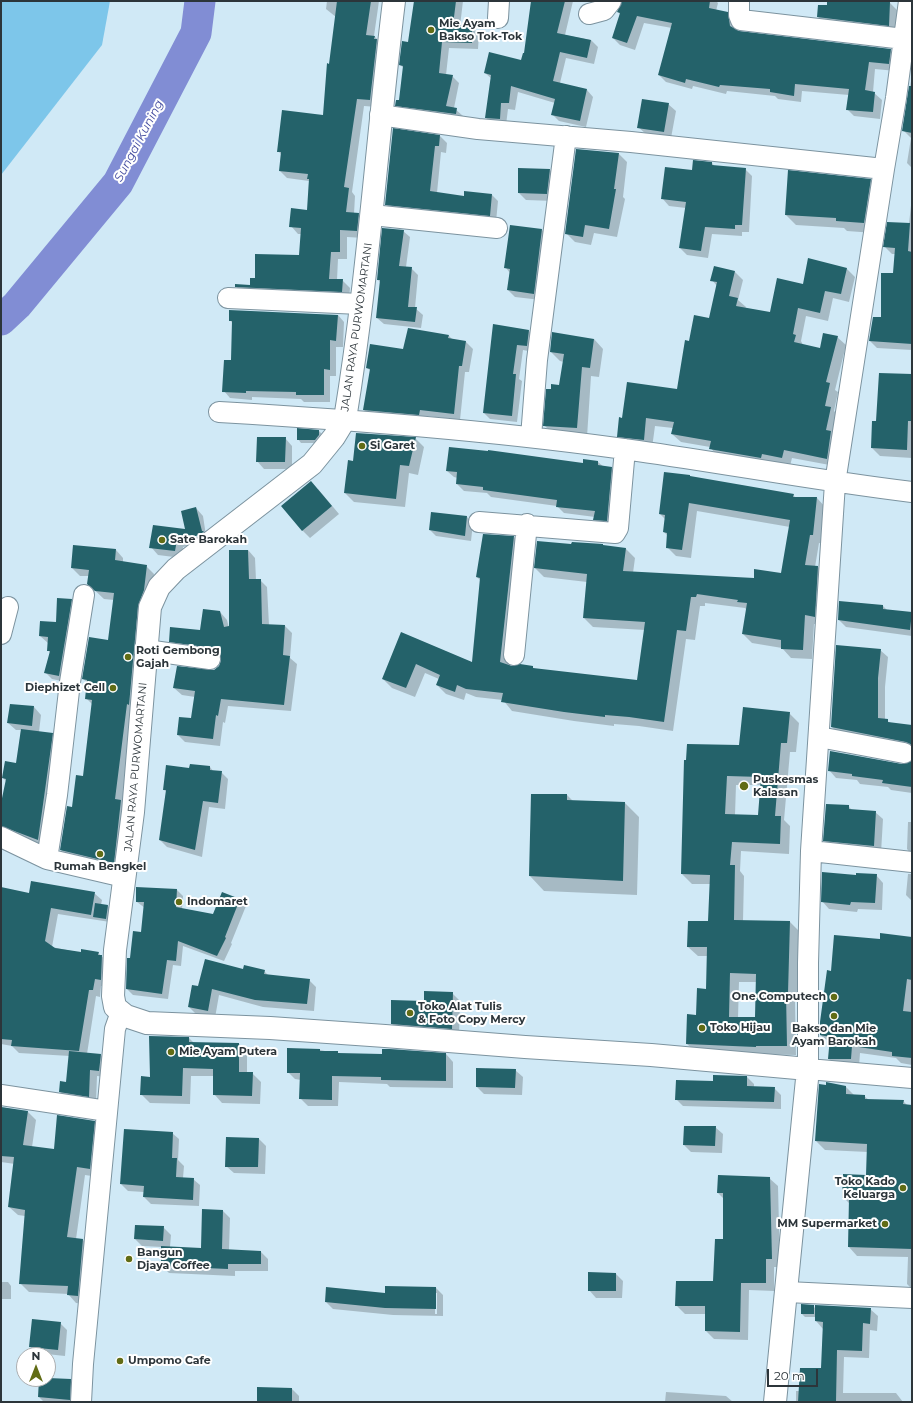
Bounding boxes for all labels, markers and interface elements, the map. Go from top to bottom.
place label: Mie Ayam Bakso Tok-Tok [439,17,522,43]
marker: Mie Ayam Bakso Tok-Tok [426,25,436,35]
water label: Sungai Kuning [111,98,167,184]
street label: JALAN RAYA PURWOMARTANI [339,242,375,412]
place label: Si Garet [370,439,415,453]
marker: Si Garet [357,441,367,451]
place label: Sate Barokah [170,533,247,547]
marker: Sate Barokah [157,535,167,545]
place label: Roti Gembong Gajah [136,644,220,670]
marker: Roti Gembong Gajah [123,652,133,662]
place label: Diephizet Cell [25,681,105,695]
street label: JALAN RAYA PURWOMARTANI [122,682,150,852]
marker: Diephizet Cell [108,683,118,693]
place label: Puskesmas Kalasan [753,773,818,799]
marker: Puskesmas Kalasan [738,780,750,792]
marker: Rumah Bengkel [95,849,105,859]
place label: Rumah Bengkel [54,860,146,874]
place label: Indomaret [187,895,248,909]
marker: Indomaret [174,897,184,907]
place label: One Computech [732,990,826,1004]
marker: One Computech [829,992,839,1002]
place label: Toko Alat Tulis & Foto Copy Mercy [418,1000,525,1026]
marker: Toko Alat Tulis & Foto Copy Mercy [405,1008,415,1018]
marker: Bakso dan Mie Ayam Barokah [829,1011,839,1021]
place label: Toko Hijau [710,1021,771,1035]
place label: Bakso dan Mie Ayam Barokah [792,1022,876,1048]
marker: Toko Hijau [697,1023,707,1033]
place label: Mie Ayam Putera [179,1045,277,1059]
marker: Mie Ayam Putera [166,1047,176,1057]
place label: Toko Kado Keluarga [835,1175,895,1201]
marker: Toko Kado Keluarga [898,1183,908,1193]
place label: MM Supermarket [777,1217,877,1231]
marker: MM Supermarket [880,1219,890,1229]
place label: Bangun Djaya Coffee [137,1246,210,1272]
marker: Bangun Djaya Coffee [124,1254,134,1264]
north arrow [16,1347,56,1387]
text: N [32,1349,40,1363]
place label: Umpomo Cafe [128,1354,211,1368]
marker: Umpomo Cafe [115,1356,125,1366]
scale bar [769,1361,820,1387]
text: 20 m [774,1368,805,1383]

